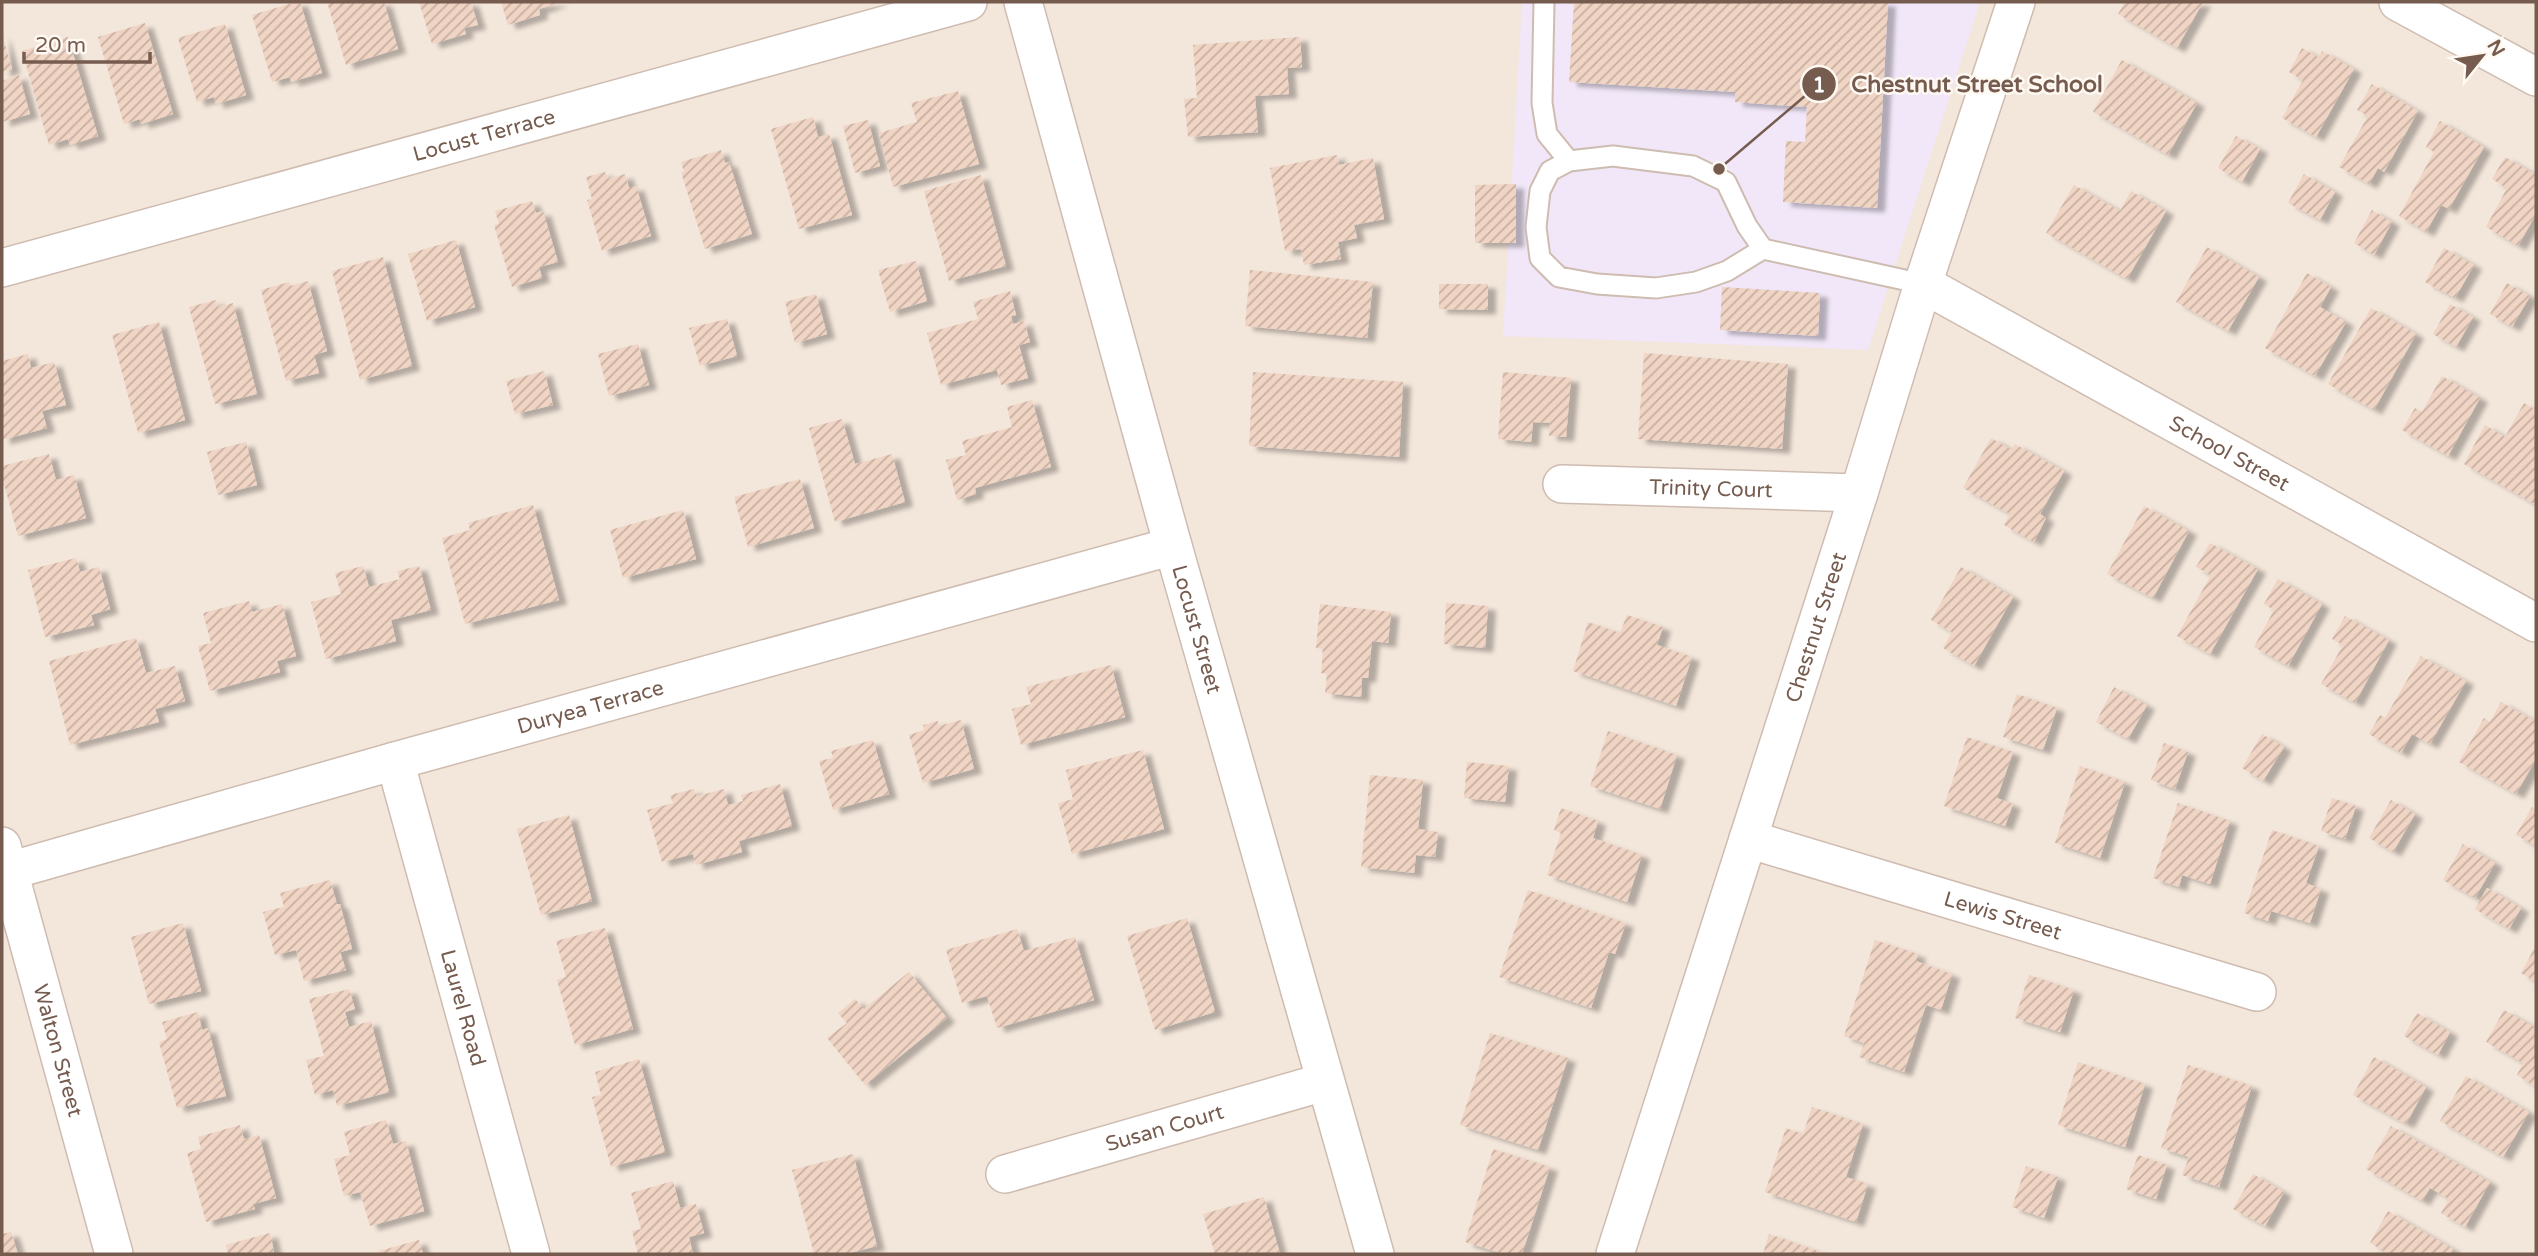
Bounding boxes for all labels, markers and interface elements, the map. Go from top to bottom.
scale bar [24,21,150,65]
north arrow [2447,21,2517,91]
text: 20 m [35,33,86,58]
text: N [2483,36,2509,60]
callout: Chestnut Street School [1802,62,2116,106]
text: Chestnut Street School [1851,71,2103,99]
text: 1 [1812,73,1826,98]
street label: Locust Terrace [410,104,558,167]
street label: School Street [2165,411,2293,497]
street label: Trinity Court [1649,475,1773,503]
street label: Chestnut Street [1781,549,1852,706]
street label: Locust Street [1166,562,1226,697]
street label: Duryea Terrace [514,675,667,740]
street label: Lewis Street [1941,887,2064,945]
street label: Laurel Road [435,947,491,1069]
street label: Walton Street [28,981,88,1120]
street label: Susan Court [1103,1100,1227,1157]

